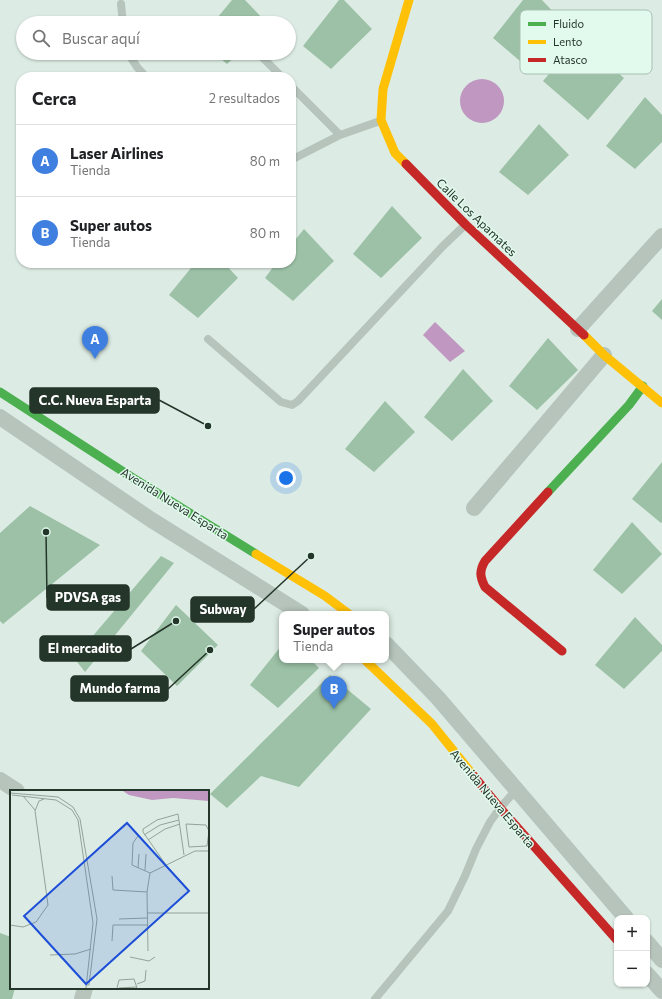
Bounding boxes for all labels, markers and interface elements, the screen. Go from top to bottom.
legend [520,10,652,74]
search box [16,16,296,60]
text: Fluido [553,17,584,30]
icon: search [30,27,52,49]
text: Buscar aquí [62,29,140,47]
text: Lento [553,35,583,48]
text: Atasco [553,53,588,66]
text: Cerca [32,88,77,109]
text: 2 resultados [209,90,280,106]
text: Laser Airlines [70,144,164,162]
text: A [40,153,50,169]
text: 80 m [250,153,280,169]
text: Tienda [70,162,110,178]
street label: Calle Los Apamates [434,175,520,259]
text: Super autos [70,216,152,234]
text: B [41,225,49,241]
text: 80 m [250,225,280,241]
text: Tienda [70,234,110,250]
pin: A [82,326,108,359]
callout: C.C. Nueva Esparta [30,388,159,413]
text: C.C. Nueva Esparta [39,392,152,408]
street label: Avenida Nueva Esparta [119,464,231,542]
your location [276,468,296,488]
callout: PDVSA gas [47,585,129,610]
text: PDVSA gas [55,589,121,605]
callout: Subway [191,597,254,622]
text: Subway [199,601,247,617]
popup [279,611,389,663]
text: Super autos [293,620,375,638]
callout: El mercadito [40,636,131,661]
text: Tienda [293,638,333,654]
text: El mercadito [48,640,123,656]
callout: Mundo farma [71,676,168,701]
pin: B [321,676,347,709]
text: Mundo farma [80,680,161,696]
street label: Avenida Nueva Esparta [448,746,538,850]
inset map [10,790,209,989]
map controls [614,915,650,987]
button: + [614,915,650,951]
button: − [614,951,650,987]

